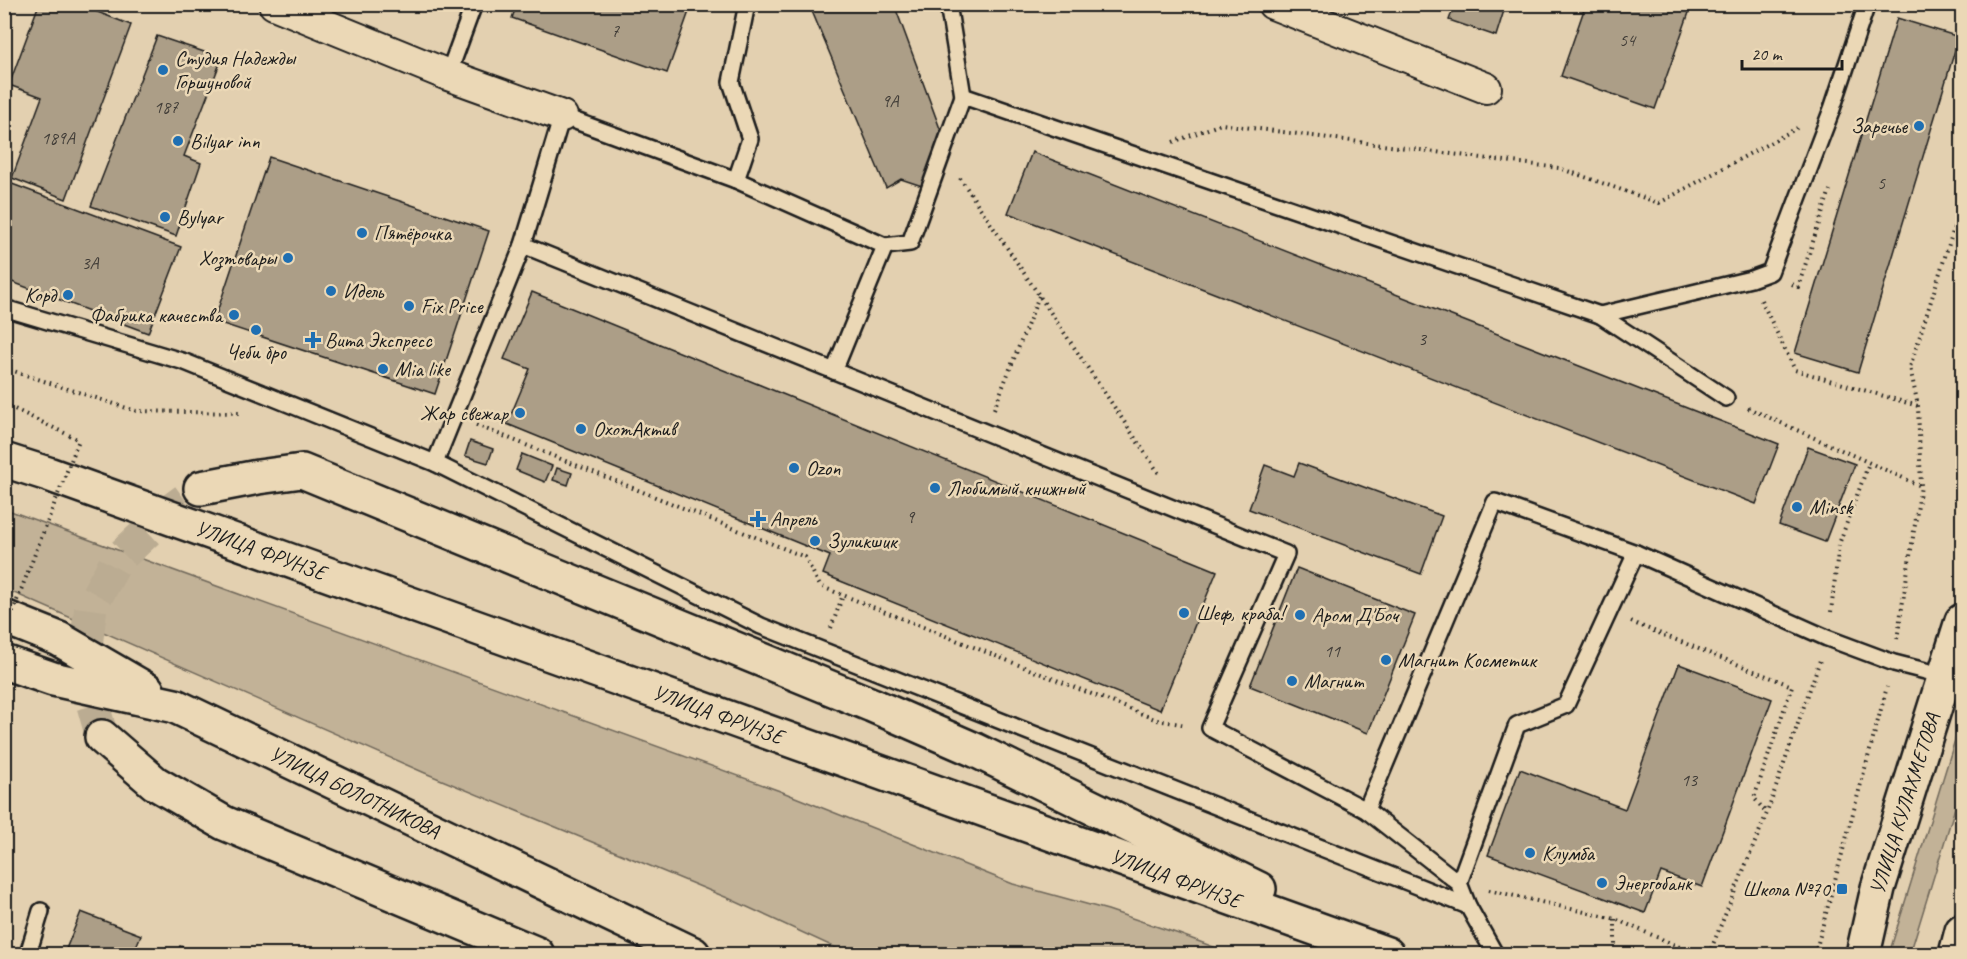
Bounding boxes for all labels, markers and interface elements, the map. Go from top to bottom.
house number: 7 [611,20,620,42]
house number: 54 [1619,29,1637,51]
scale bar [1742,33,1842,71]
text: 20 m [1751,43,1784,65]
place label: Студия Надежды Горшуновой [175,45,297,95]
marker: Студия Надежды Горшуновой [156,63,170,77]
house number: 9А [881,90,900,112]
house number: 187 [154,96,179,118]
place label: Заречье [1851,113,1908,139]
marker: Заречье [1912,119,1926,133]
house number: 189А [41,127,76,149]
place label: Bilyar inn [190,128,260,154]
marker: Bilyar inn [171,134,185,148]
house number: 5 [1877,172,1886,194]
place label: Bylyar [177,204,225,230]
marker: Bylyar [158,210,172,224]
place label: Пятёрочка [374,220,453,246]
marker: Пятёрочка [355,226,369,240]
place label: Хозтовары [199,245,278,272]
marker: Хозтовары [281,251,295,265]
house number: 3А [81,252,100,274]
place label: Идель [343,278,385,304]
place label: Корд [25,282,58,308]
marker: Идель [324,284,338,298]
marker: Корд [61,288,75,302]
place label: Fix Price [421,293,484,319]
marker: Fix Price [402,299,416,313]
place label: Фабрика качества [90,302,224,328]
marker: Фабрика качества [227,308,241,322]
marker: Чеби бро [249,323,263,337]
place label: Вита Экспресс [325,327,433,353]
house number: 3 [1418,328,1428,350]
marker: Вита Экспресс [306,333,320,347]
place label: Чеби бро [226,339,287,365]
place label: Mia like [395,356,452,382]
marker: Mia like [376,362,390,376]
place label: Жар свежар [420,400,509,426]
marker: Жар свежар [513,406,527,420]
place label: ОхотАктив [593,416,680,442]
marker: ОхотАктив [574,422,588,436]
place label: Ozon [806,455,841,481]
marker: Ozon [787,461,801,475]
place label: Любимый книжный [947,475,1087,501]
marker: Любимый книжный [928,481,942,495]
place label: Minsk [1809,494,1854,520]
marker: Minsk [1790,500,1804,514]
place label: Апрель [770,506,818,532]
house number: 9 [906,506,916,528]
marker: Апрель [751,512,765,526]
street label: УЛИЦА ФРУНЗЕ [192,515,332,586]
place label: Зуликшик [827,528,899,554]
marker: Зуликшик [808,534,822,548]
place label: Шеф, краба! [1196,600,1288,626]
place label: Аром Д'Боч [1312,602,1400,628]
marker: Шеф, краба! [1177,606,1191,620]
marker: Аром Д'Боч [1293,608,1307,622]
house number: 11 [1324,640,1341,662]
place label: Магнит Косметик [1398,647,1538,673]
marker: Магнит Косметик [1379,653,1393,667]
place label: Магнит [1304,668,1365,694]
marker: Магнит [1285,674,1299,688]
street label: УЛИЦА ФРУНЗЕ [649,679,789,750]
street label: УЛИЦА КУЛАХМЕТОВА [1864,710,1945,897]
street label: УЛИЦА БОЛОТНИКОВА [265,740,444,844]
house number: 13 [1681,769,1699,791]
place label: Клумба [1542,840,1595,866]
street label: УЛИЦА ФРУНЗЕ [1107,843,1247,914]
marker: Клумба [1523,846,1537,860]
place label: Энергобанк [1614,870,1693,896]
marker: Энергобанк [1595,876,1609,890]
place label: Школа №70 [1742,876,1832,902]
marker: Школа №70 [1835,882,1849,896]

